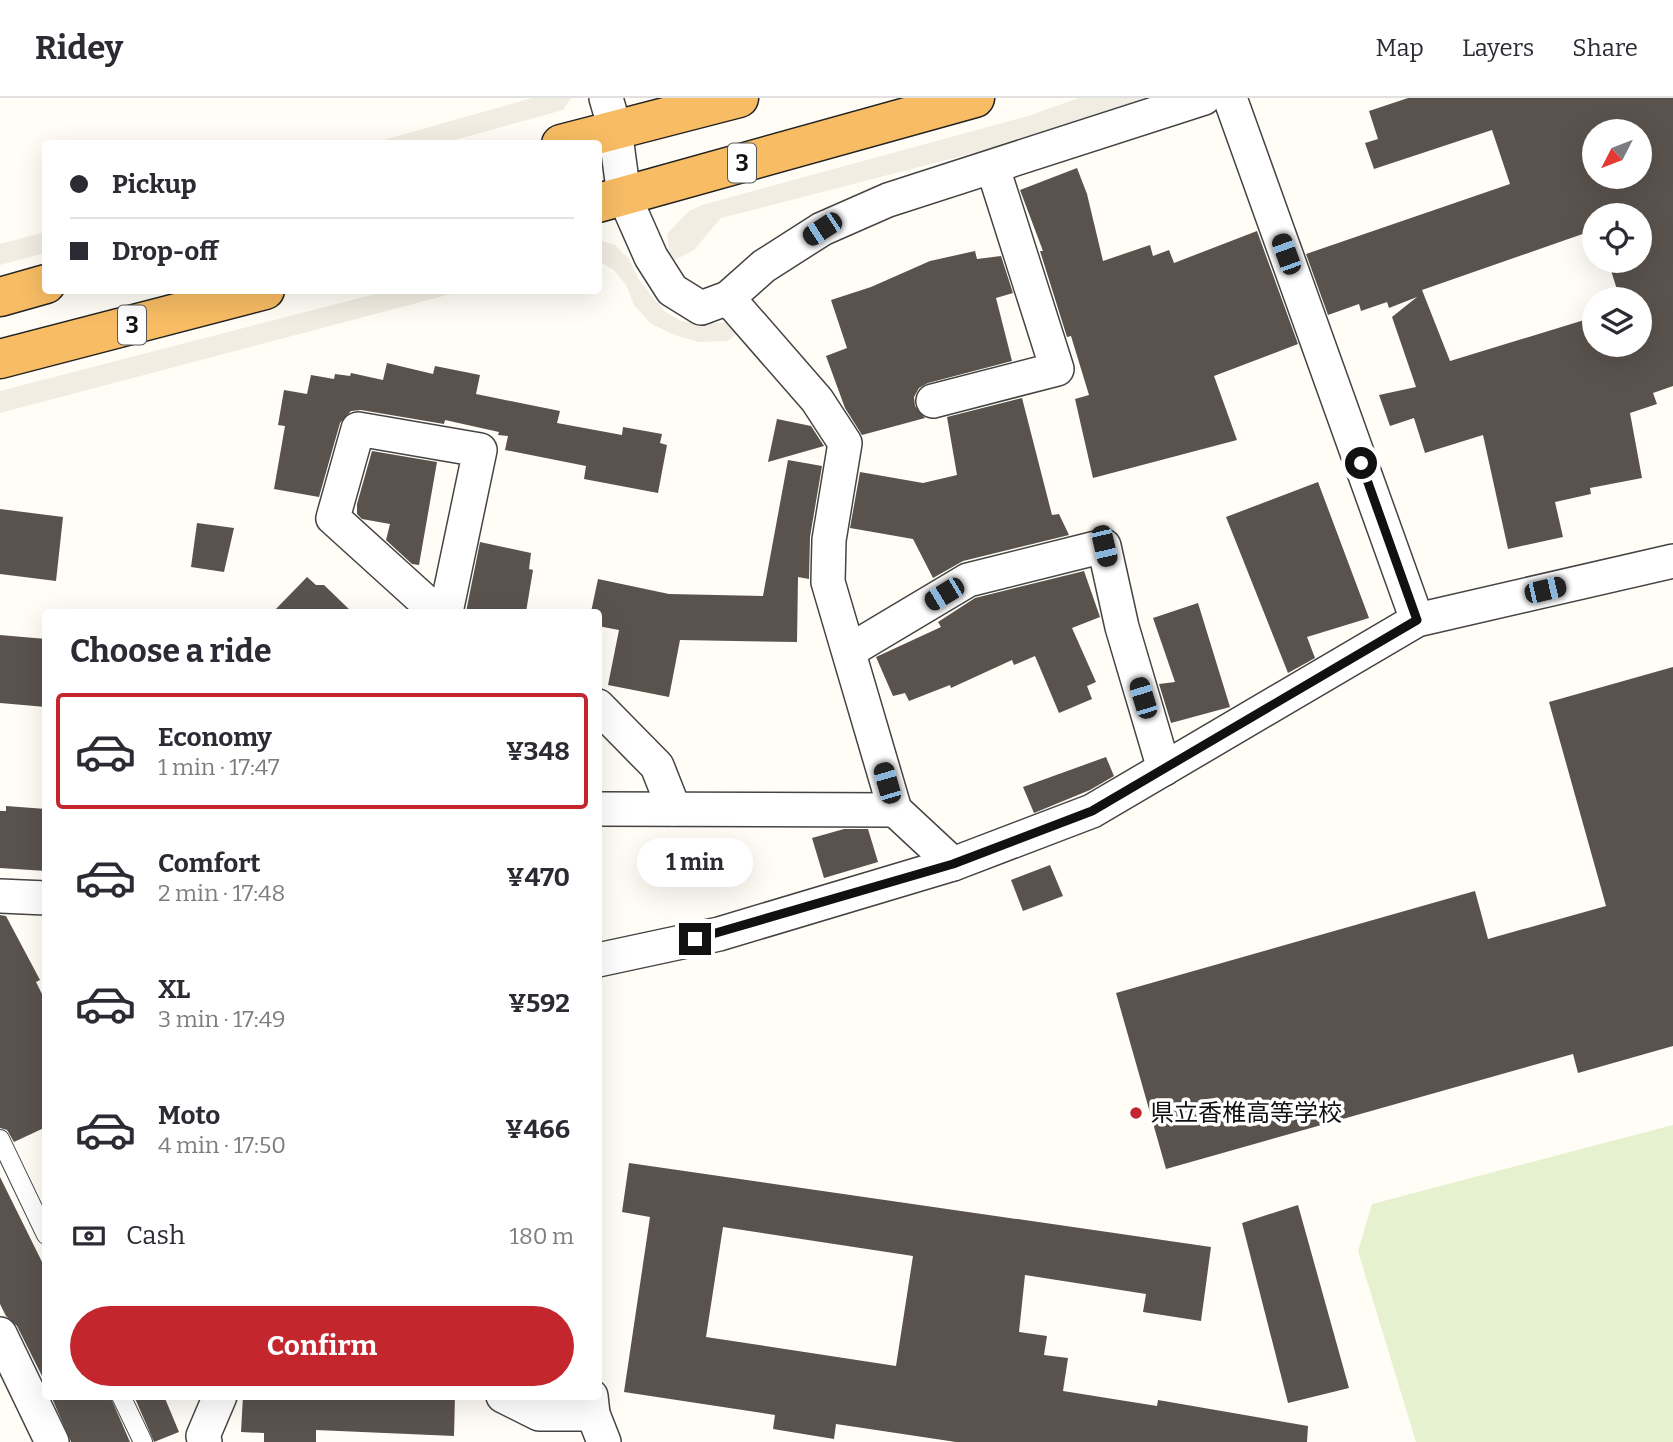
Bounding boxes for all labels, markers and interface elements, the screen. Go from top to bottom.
text: Ridey [35,28,123,68]
text: Map [1376,34,1424,62]
text: Layers [1462,34,1534,62]
text: Share [1572,34,1638,62]
north arrow [1582,119,1652,189]
map controls [1582,119,1652,357]
road number: 3 [728,144,756,183]
text: Pickup [112,169,197,200]
button: locate [1582,203,1652,273]
car [799,209,846,249]
car [1269,231,1304,277]
text: Drop-off [112,236,218,267]
button: layers [1582,287,1652,357]
road number: 3 [118,306,146,344]
route start [1345,447,1377,479]
car [1090,523,1119,569]
car [921,574,968,614]
car [1523,575,1568,605]
text: Choose a ride [70,632,271,670]
car [1127,675,1160,721]
icon: car [74,720,137,783]
text: Economy [158,722,272,753]
text: ¥348 [506,736,570,767]
text: 1 min · 17:47 [158,753,280,781]
car [872,760,903,806]
callout: 1 min [637,838,753,886]
icon: car [74,846,137,909]
text: Comfort [158,848,261,879]
text: 1 min [666,848,724,876]
text: ¥470 [506,862,570,893]
text: 2 min · 17:48 [158,879,285,907]
route end [679,923,711,955]
icon: car [74,972,137,1035]
text: XL [158,974,190,1005]
text: ¥592 [508,988,570,1019]
text: 3 min · 17:49 [158,1005,286,1033]
icon: car [74,1098,137,1161]
place label: 県立香椎高等学校 [1150,1099,1342,1127]
text: Moto [158,1100,220,1131]
marker: 県立香椎高等学校 [1128,1105,1144,1121]
text: ¥466 [505,1114,570,1145]
text: 4 min · 17:50 [158,1131,286,1159]
icon: cash [70,1217,108,1255]
text: Cash [126,1220,185,1251]
text: 180 m [510,1222,574,1250]
button: Confirm [70,1306,574,1386]

